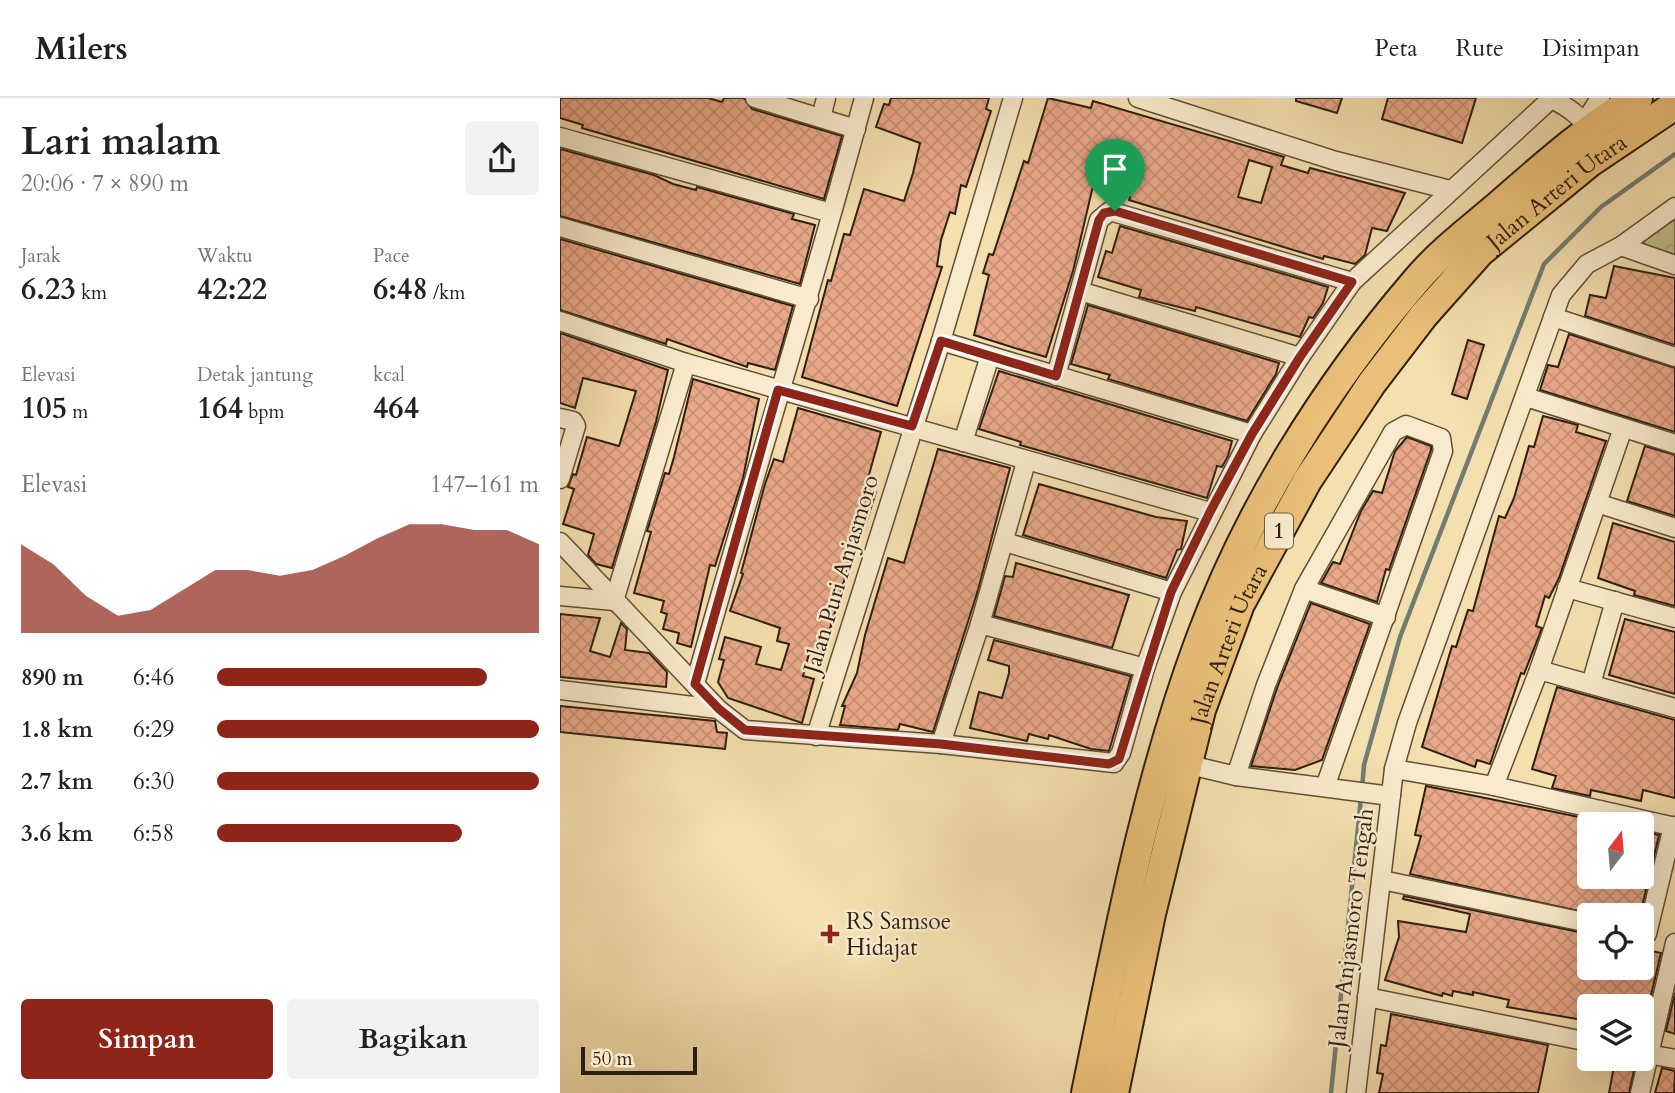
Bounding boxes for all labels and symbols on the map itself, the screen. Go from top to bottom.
street label: Jalan Arteri Utara [1477,126,1633,258]
pin [1085,139,1145,211]
street label: Jalan Puri Anjasmoro [795,471,886,680]
road number: 1 [1265,514,1293,548]
street label: Jalan Arteri Utara [1182,558,1274,730]
street label: Jalan Anjasmoro Tengah [1321,806,1381,1052]
north arrow [1577,812,1654,889]
place label: RS Samsoe Hidajat [846,906,951,963]
marker: RS Samsoe Hidajat [820,924,840,944]
scale bar [581,1044,696,1076]

